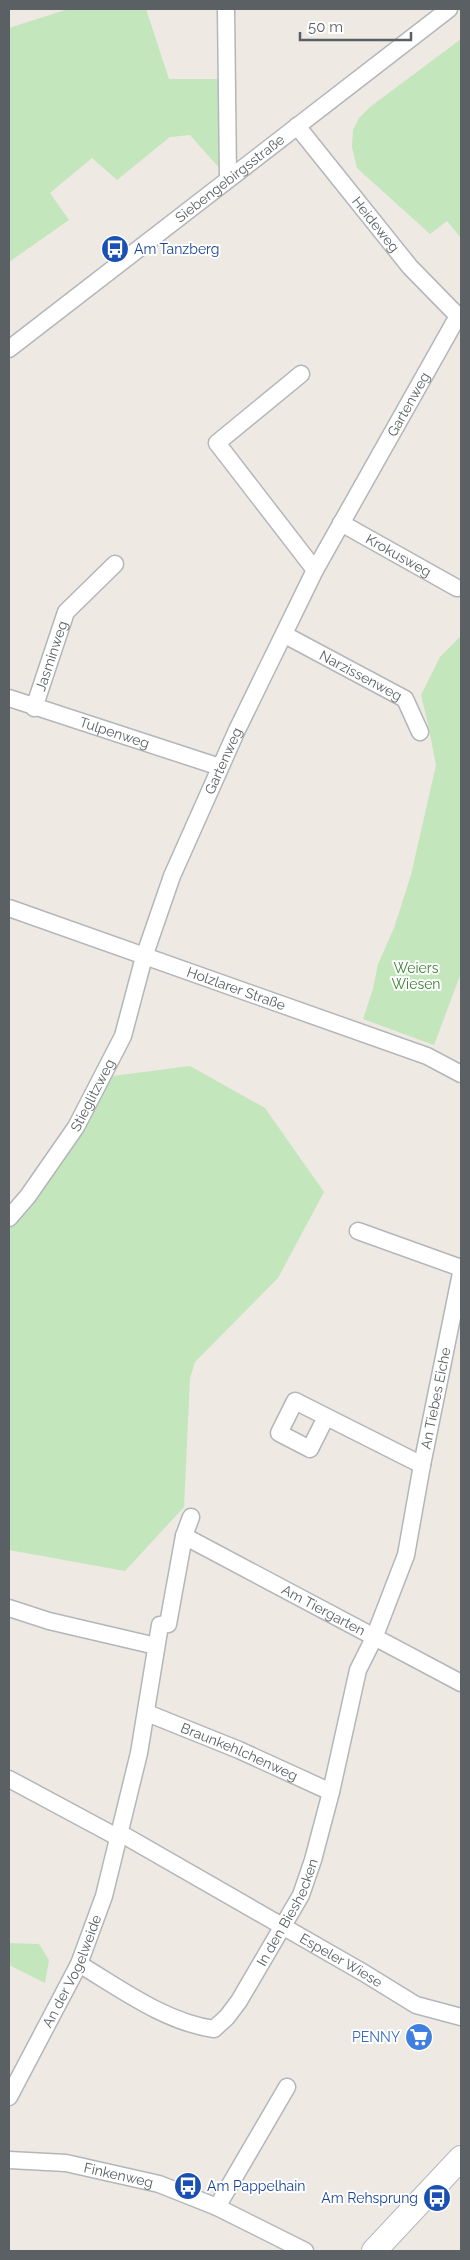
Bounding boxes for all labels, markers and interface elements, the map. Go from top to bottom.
scale bar [300,10,411,42]
text: 50 m [308,18,343,36]
street label: Siebengebirgsstraße [172,131,287,226]
street label: Heideweg [349,193,403,255]
bus stop icon: Am Tanzberg [100,234,130,264]
place label: Am Tanzberg [134,241,219,257]
street label: Gartenweg [384,369,433,439]
street label: Krokusweg [363,531,434,580]
street label: Jasminweg [32,619,71,693]
street label: Narzissenweg [317,647,405,704]
street label: Tulpenweg [78,714,151,751]
street label: Gartenweg [201,725,245,797]
park label: Weiers Wiesen [391,960,441,992]
street label: Holzlarer Straße [185,964,288,1013]
street label: Stieglitzweg [67,1056,118,1134]
street label: An Tiebes Eiche [417,1346,454,1451]
street label: Am Tiergarten [279,1581,368,1639]
street label: Braunkehlchenweg [178,1719,300,1784]
street label: In den Bieshecken [253,1856,321,1969]
street label: An der Vogelweide [39,1912,104,2030]
street label: Espeler Wiese [297,1930,385,1990]
supermarket icon: PENNY [404,2022,434,2052]
place label: PENNY [352,2029,400,2045]
street label: Finkenweg [82,2159,155,2190]
bus stop icon: Am Pappelhain [173,2171,203,2201]
place label: Am Pappelhain [207,2178,305,2194]
bus stop icon: Am Rehsprung [422,2183,452,2213]
place label: Am Rehsprung [321,2190,418,2206]

